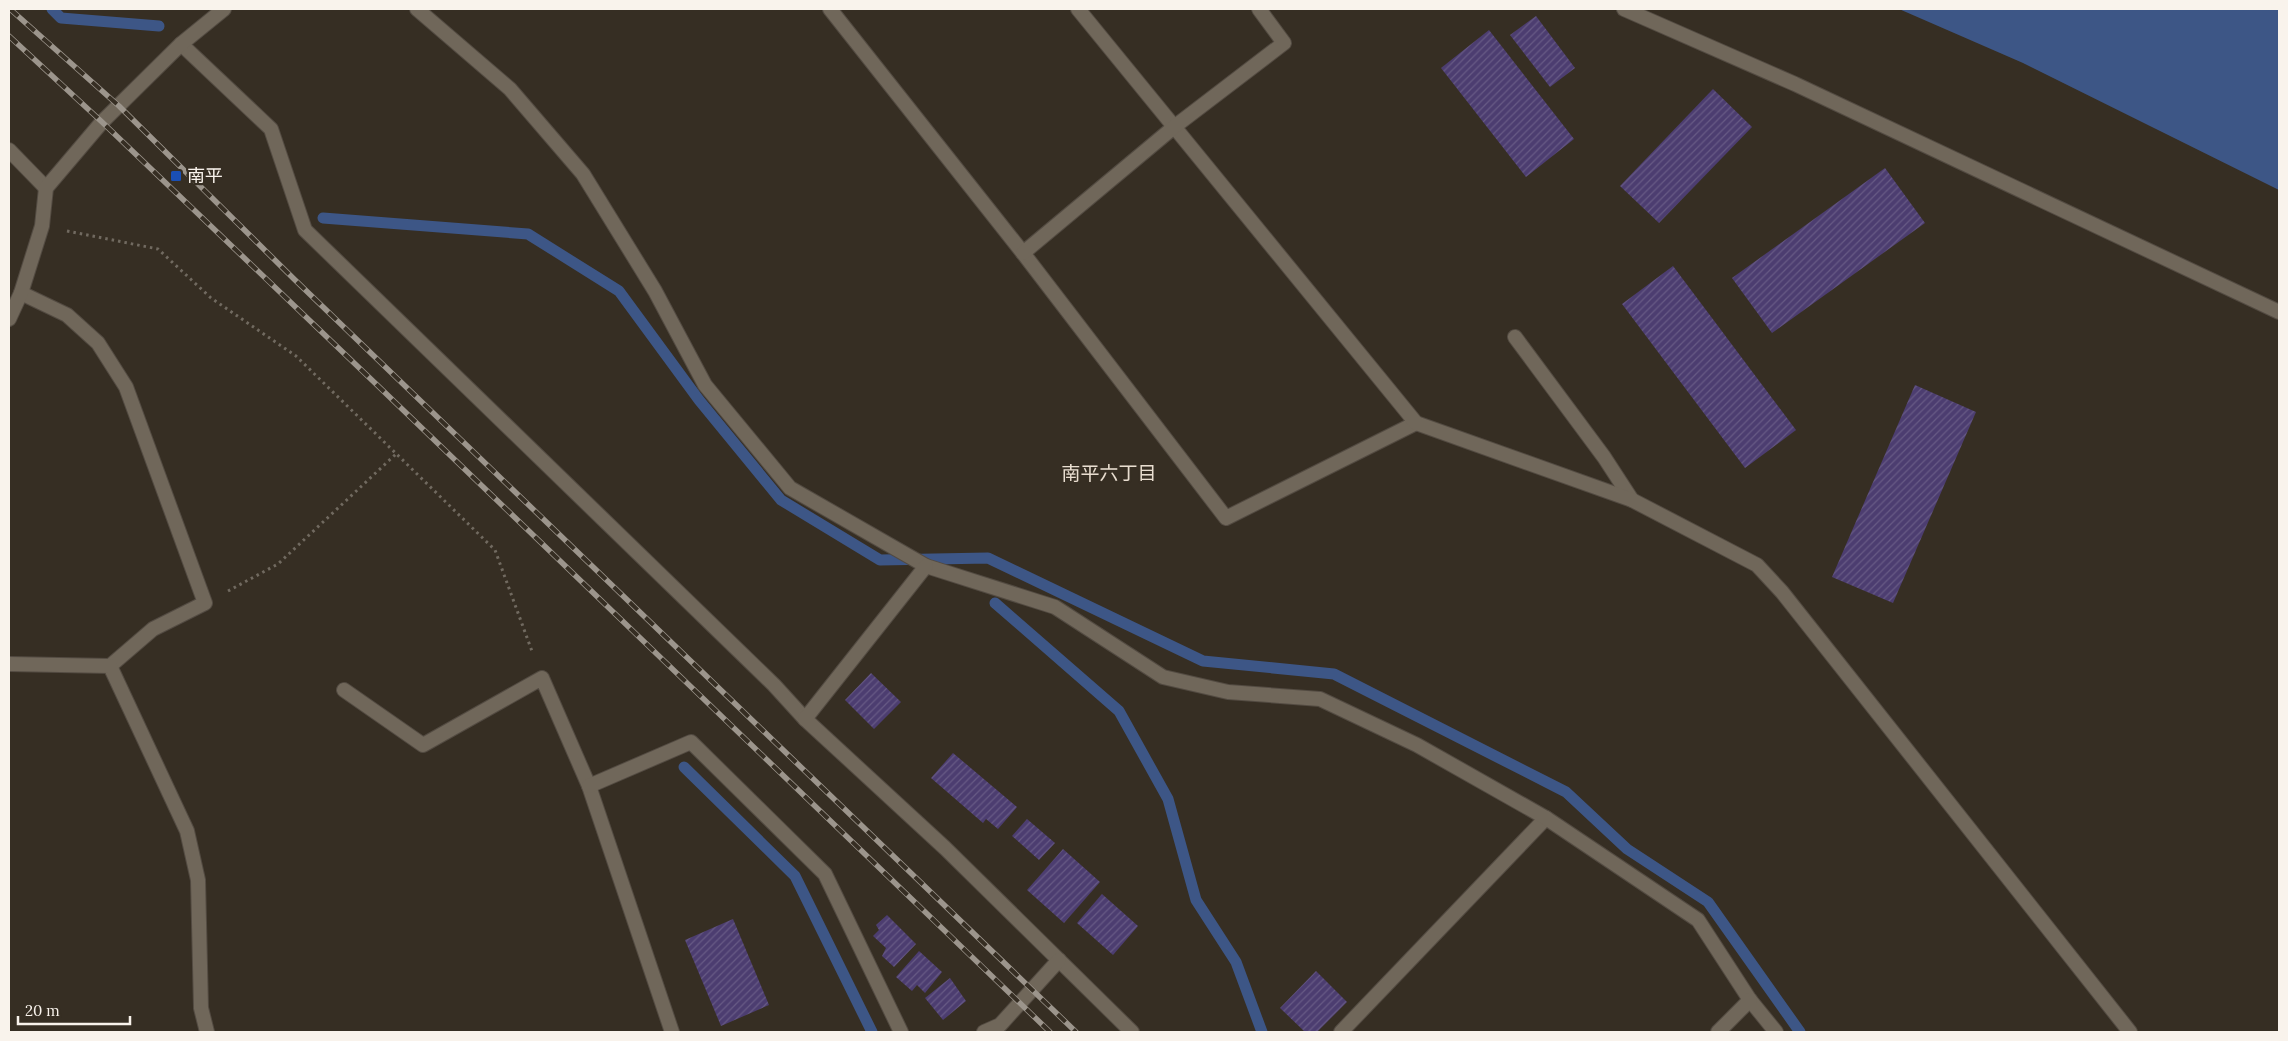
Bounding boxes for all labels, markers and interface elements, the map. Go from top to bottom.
place label: 南平 [187,164,223,187]
marker: 南平 [169,169,183,183]
district label: 南平六丁目 [1061,461,1157,485]
scale bar [18,994,130,1026]
text: 20 m [25,1001,60,1020]

